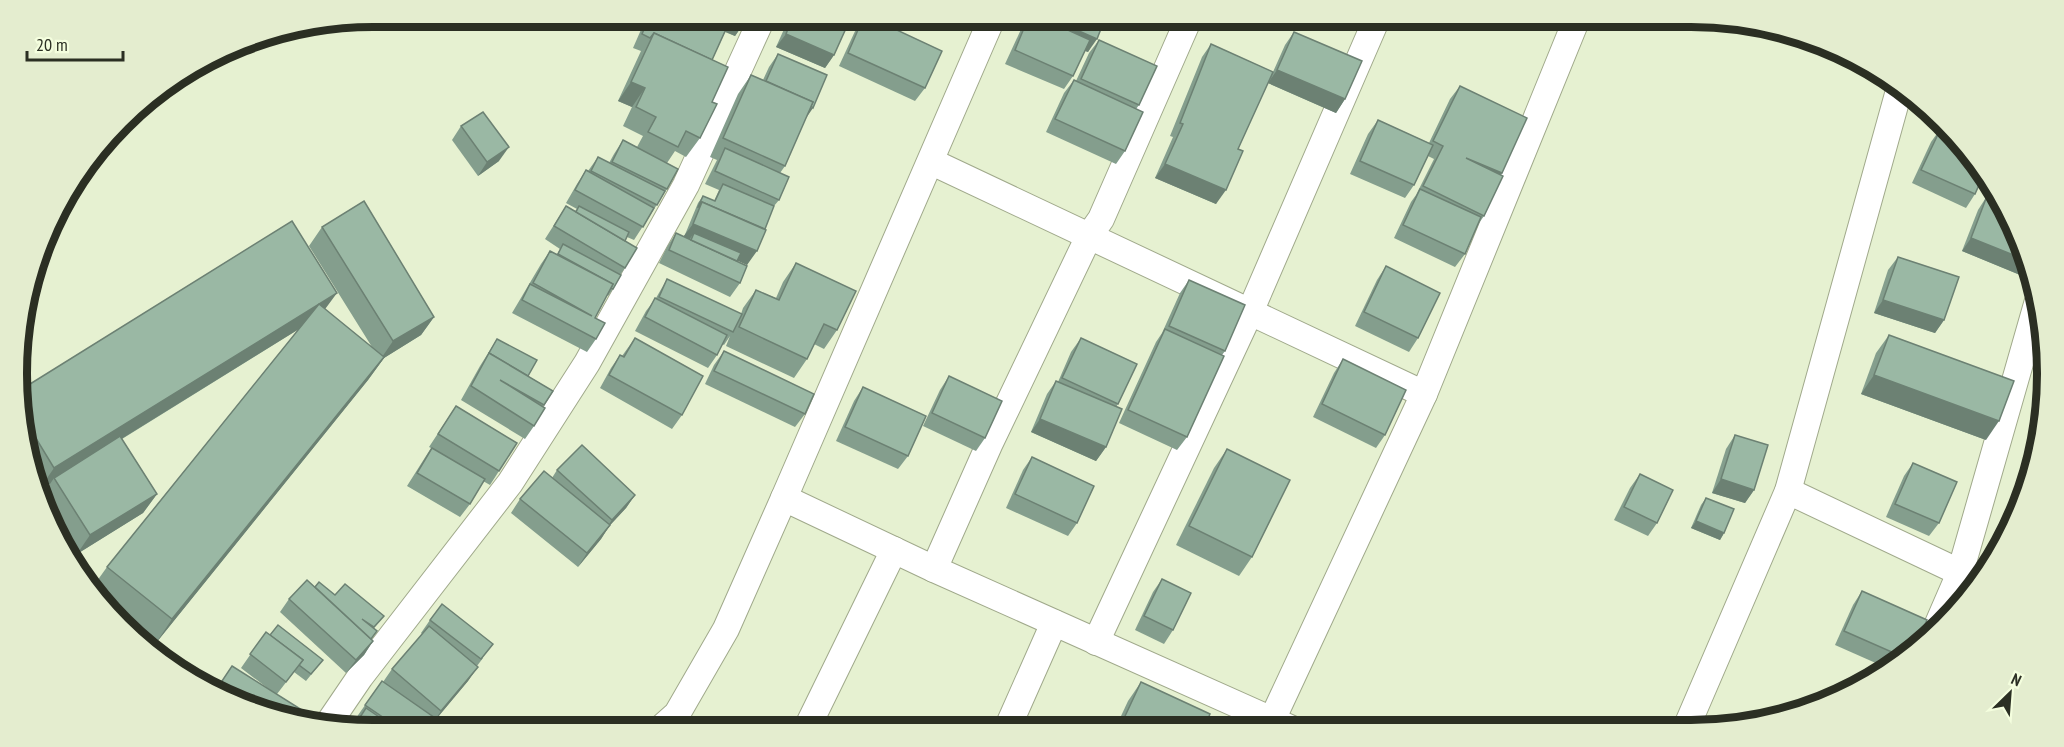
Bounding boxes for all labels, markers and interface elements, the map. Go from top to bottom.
scale bar [27,24,123,62]
text: 20 m [36,33,68,56]
north arrow [1980,663,2040,723]
text: N [2008,669,2024,690]

